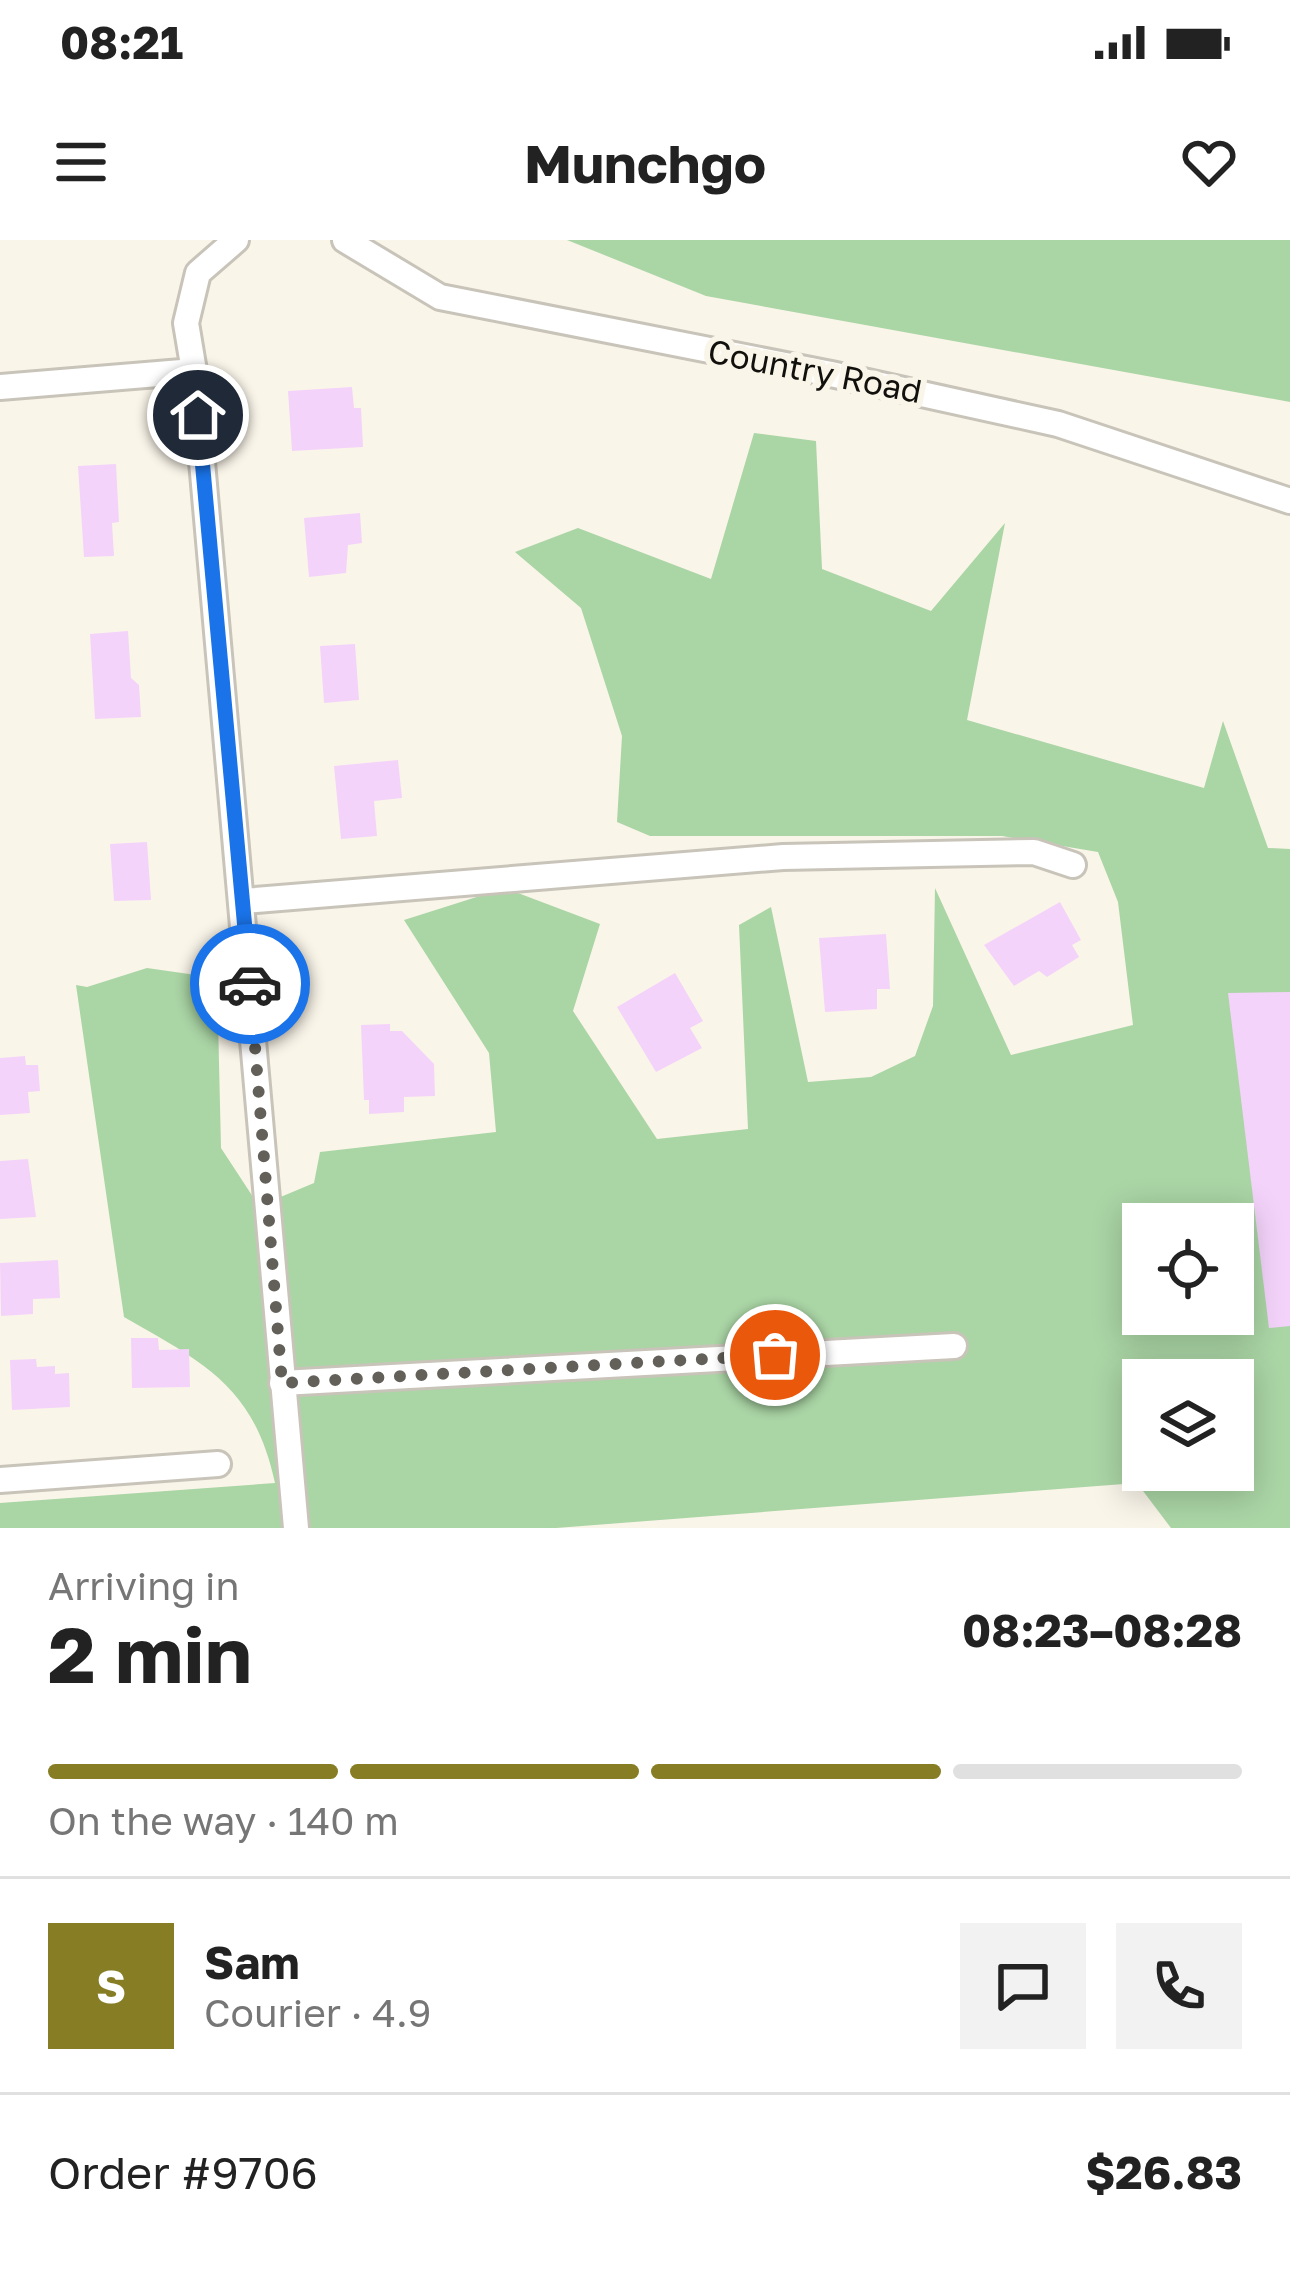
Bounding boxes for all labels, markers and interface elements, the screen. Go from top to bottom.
text: 08:21 [60,15,183,69]
icon: menu [48,129,114,195]
icon: heart [1176,129,1242,195]
text: Munchgo [524,130,766,195]
street label: Country Road [705,331,925,410]
pin [147,364,249,466]
icon: home [165,382,231,448]
courier [190,924,310,1044]
icon: car [217,951,283,1017]
map controls [1122,1203,1254,1491]
button: locate [1122,1203,1254,1335]
pin [724,1304,826,1406]
icon: bag [742,1322,808,1388]
button: layers [1122,1359,1254,1491]
text: Arriving in [48,1562,239,1609]
text: 08:23–08:28 [962,1603,1242,1657]
text: 2 min [48,1607,252,1700]
text: On the way · 140 m [48,1797,399,1844]
button: chat [960,1923,1086,2049]
button: phone [1116,1923,1242,2049]
text: Sam [204,1935,300,1989]
text: S [96,1959,126,2013]
text: Courier · 4.9 [204,1989,431,2036]
text: Order #9706 [48,2145,318,2199]
text: $26.83 [1085,2145,1242,2199]

